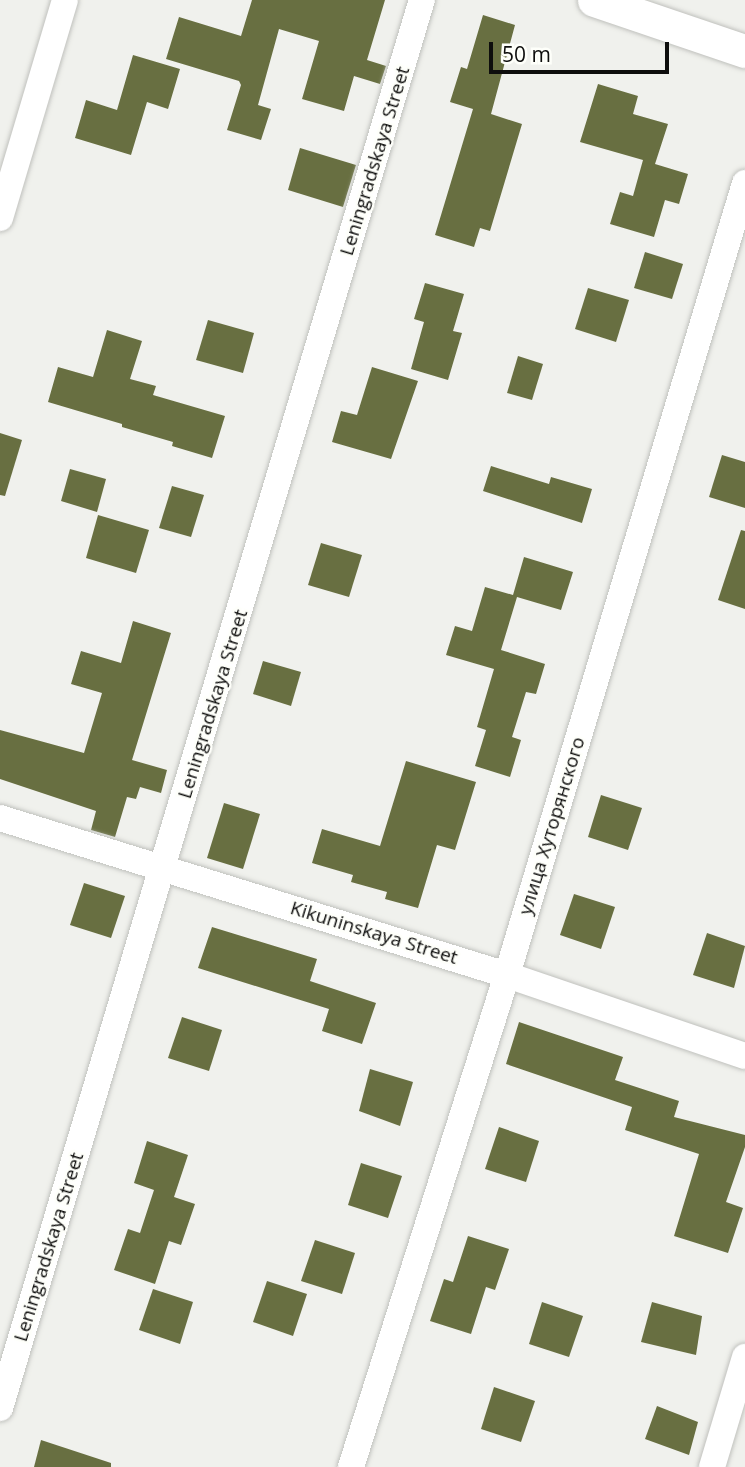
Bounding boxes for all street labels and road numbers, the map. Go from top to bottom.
street label: Leningradskaya Street [335,64,415,258]
street label: Leningradskaya Street [173,607,253,801]
street label: улица Хуторянского [514,734,590,918]
street label: Kikuninskaya Street [288,897,460,969]
street label: Leningradskaya Street [9,1150,89,1344]

